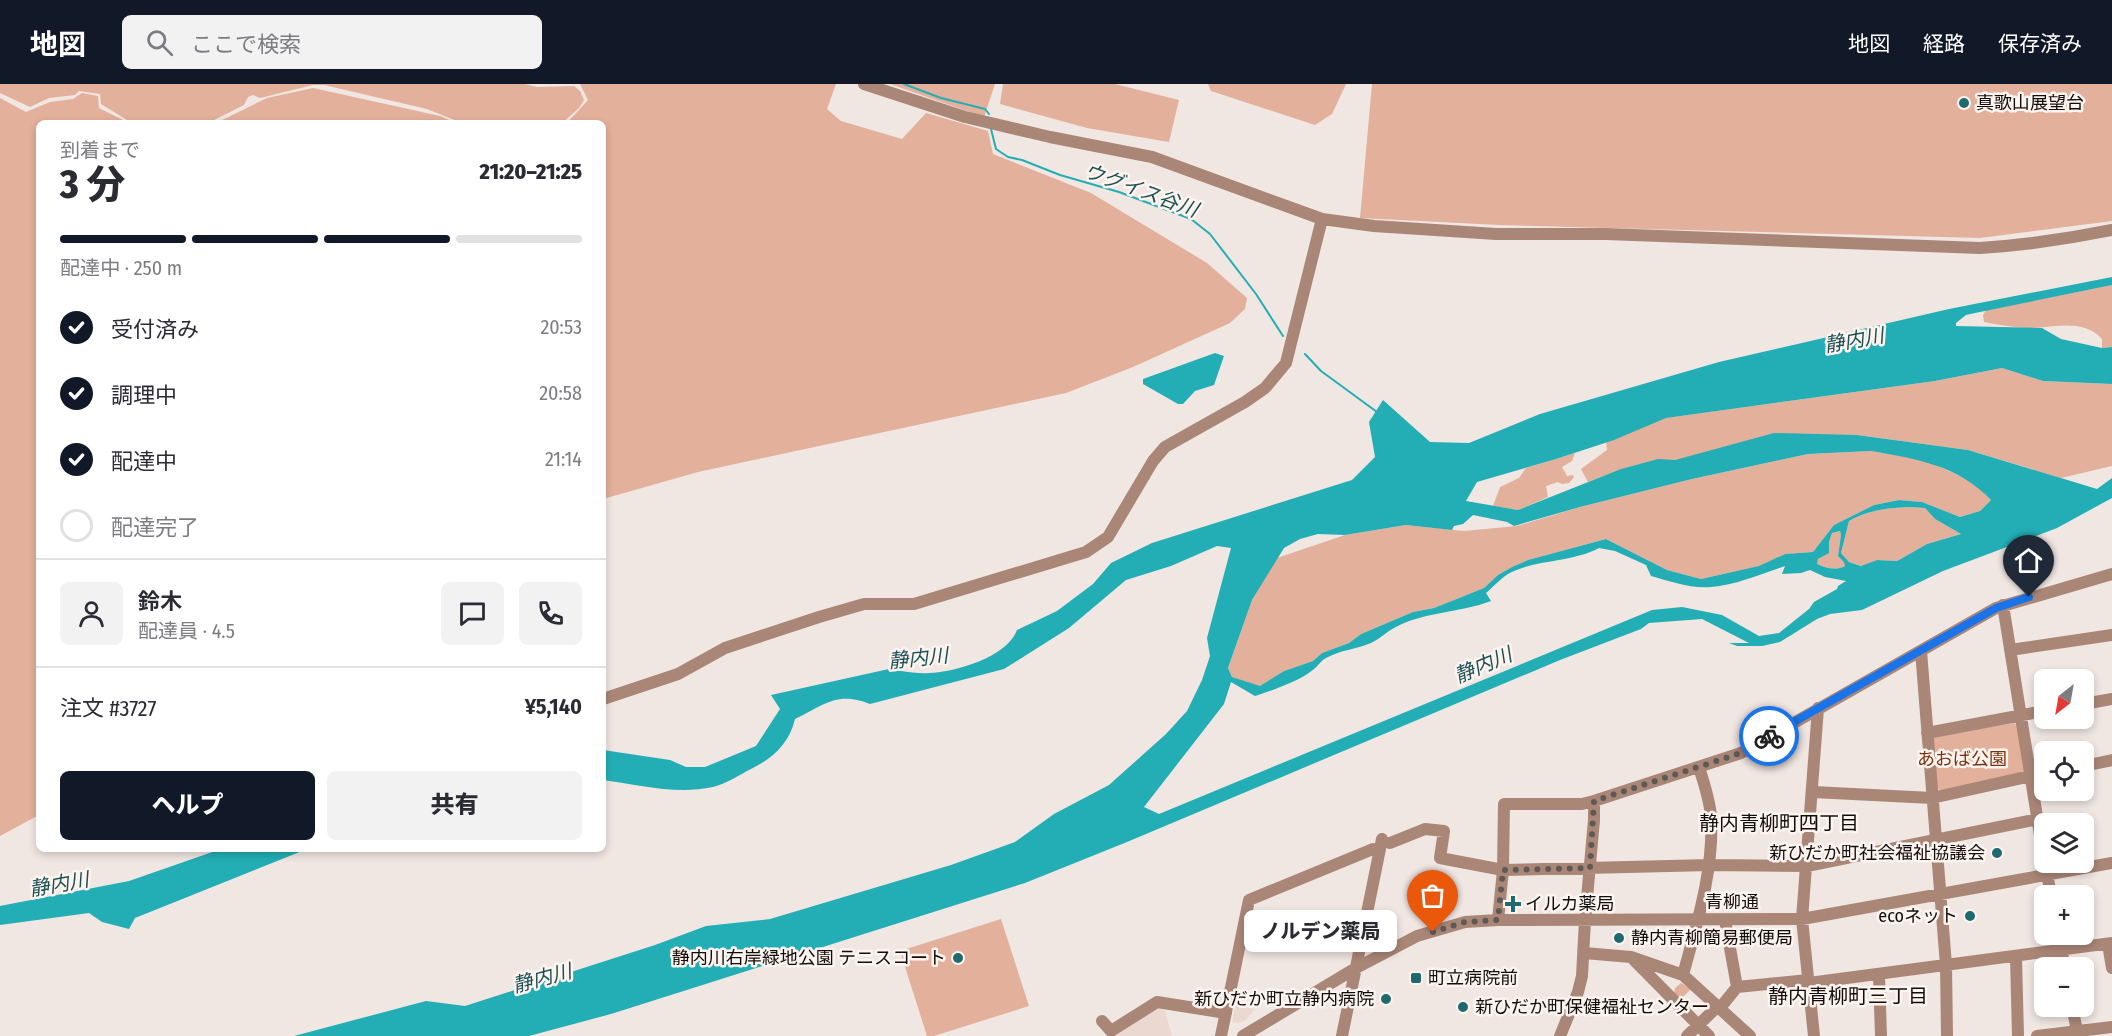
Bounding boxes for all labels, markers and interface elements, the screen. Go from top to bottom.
search box [122,15,542,69]
icon: search [143,26,176,59]
text: 地図 [30,28,86,61]
text: ここで検索 [191,31,301,58]
text: 地図 [1848,31,1890,57]
text: 経路 [1923,31,1965,57]
text: 保存済み [1998,31,2082,57]
place label: 真歌山展望台 [1976,92,2084,114]
marker: 真歌山展望台 [1957,96,1971,110]
text: 到着まで [60,138,140,162]
text: 21:20–21:25 [479,158,582,185]
water label: ウグイス谷川 [1081,158,1203,222]
text: 3 分 [60,162,126,208]
text: 配達中 · 250 m [60,256,182,280]
icon: check [60,311,93,344]
text: 20:53 [540,315,582,339]
text: 受付済み [111,316,199,343]
water label: 静内川 [1822,323,1888,357]
icon: check [60,377,93,410]
text: 20:58 [539,381,582,405]
text: 調理中 [111,382,177,409]
icon: check [60,443,93,476]
text: 21:14 [545,447,582,471]
text: 配達中 [111,448,177,475]
text: 配達完了 [111,514,199,541]
pin [2003,535,2054,597]
icon: home [2012,544,2045,577]
button: person [60,582,123,645]
button: chat [441,582,504,645]
button: phone [519,582,582,645]
text: 鈴木 [138,588,182,615]
text: 配達員 · 4.5 [138,619,235,643]
water label: 静内川 [1451,641,1517,688]
water label: 静内川 [887,643,951,673]
north arrow [2034,669,2094,729]
map controls [2034,669,2094,1017]
text: ¥5,140 [525,693,582,720]
text: 注文 #3727 [60,695,156,722]
courier [1739,706,1799,766]
icon: bike [1753,720,1786,753]
button: locate [2034,741,2094,801]
park label: あおば公園 [1917,748,2007,770]
button: ヘルプ [60,771,315,840]
button: 共有 [327,771,582,840]
district label: 静内青柳町四丁目 [1699,811,1859,835]
button: layers [2034,813,2094,873]
place label: 新ひだか町社会福祉協議会 [1769,842,1985,864]
marker: 新ひだか町社会福祉協議会 [1990,846,2004,860]
water label: 静内川 [27,867,93,901]
pin [1407,870,1458,932]
icon: bag [1416,879,1449,912]
button: + [2034,885,2094,945]
street label: 青柳通 [1705,891,1759,913]
place label: イルカ薬局 [1525,893,1614,915]
marker: イルカ薬局 [1506,897,1520,911]
place label: ecoネット [1878,905,1958,927]
marker: ecoネット [1963,909,1977,923]
callout: ノルデン薬局 [1244,911,1397,953]
text: ノルデン薬局 [1261,919,1381,943]
place label: 静内青柳簡易郵便局 [1631,927,1793,949]
marker: 静内青柳簡易郵便局 [1612,931,1626,945]
place label: 静内川右岸緑地公園 テニスコート [672,947,946,969]
marker: 静内川右岸緑地公園 テニスコート [951,951,965,965]
button: − [2034,957,2094,1017]
water label: 静内川 [510,958,576,997]
place label: 町立病院前 [1428,967,1518,989]
marker: 町立病院前 [1409,971,1423,985]
district label: 静内青柳町三丁目 [1768,984,1928,1008]
place label: 新ひだか町立静内病院 [1194,988,1374,1010]
marker: 新ひだか町立静内病院 [1379,992,1393,1006]
place label: 新ひだか町保健福祉センター [1475,996,1709,1018]
marker: 新ひだか町保健福祉センター [1456,1000,1470,1014]

